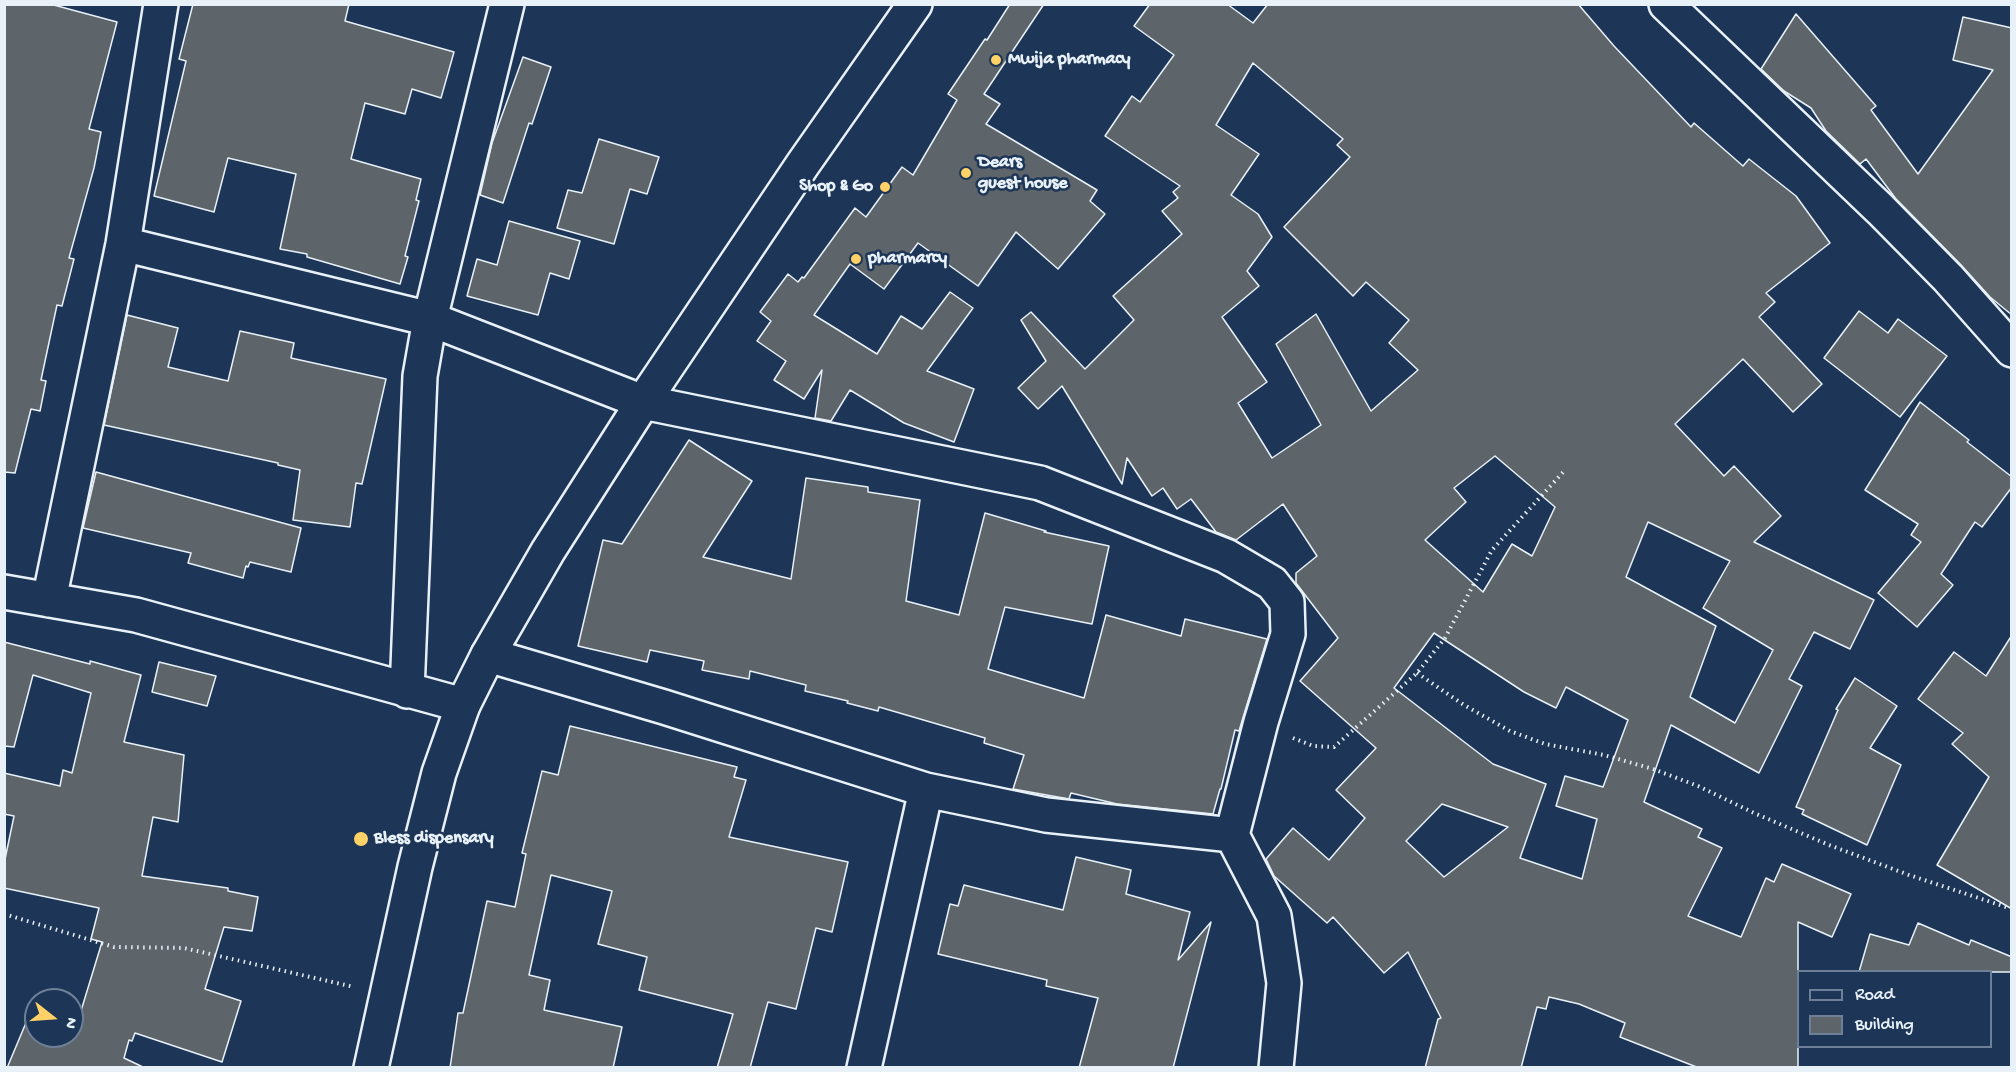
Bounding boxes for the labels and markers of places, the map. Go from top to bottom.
place label: Mwija pharmacy [1008,49,1130,71]
marker: Mwija pharmacy [989,53,1003,67]
place label: Dears guest house [978,152,1068,195]
marker: Dears guest house [959,166,973,180]
place label: Shop & Go [799,176,873,198]
marker: Shop & Go [878,180,892,194]
place label: pharmarcy [868,248,947,270]
marker: pharmarcy [849,252,863,266]
place label: Bless dispensary [374,828,494,850]
marker: Bless dispensary [352,830,370,848]

